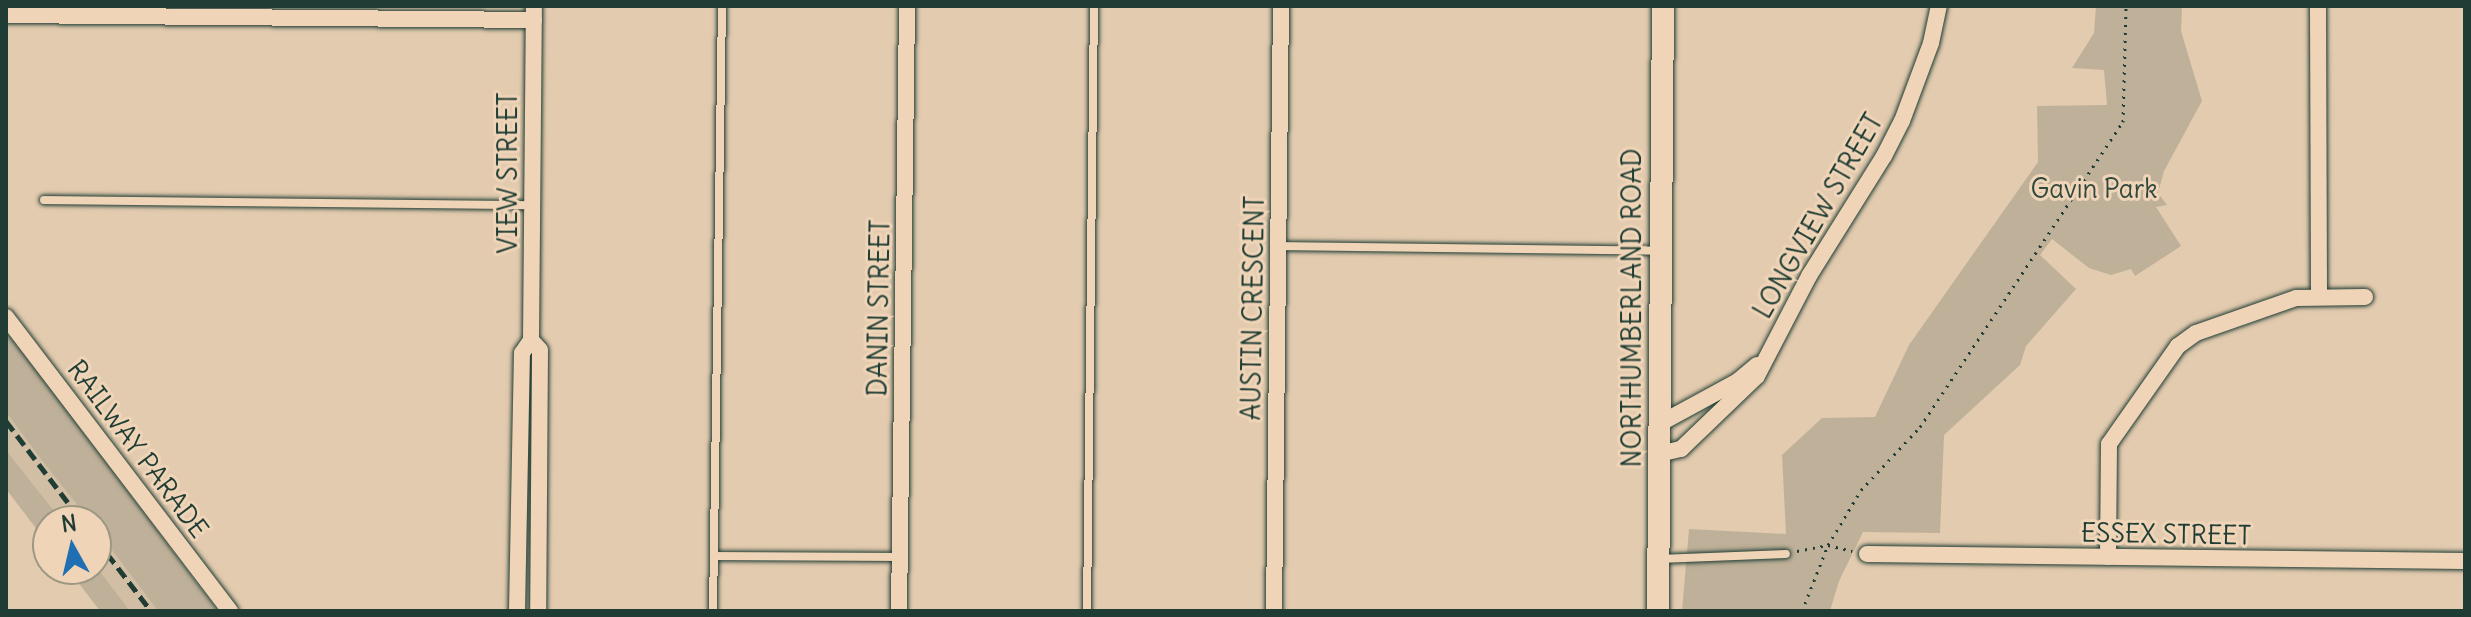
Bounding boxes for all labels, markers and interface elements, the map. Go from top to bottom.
street label: VIEW STREET [492,92,524,254]
street label: LONGVIEW STREET [1747,108,1889,324]
street label: NORTHUMBERLAND ROAD [1616,148,1648,468]
park label: Gavin Park [2030,173,2158,205]
street label: AUSTIN CRESCENT [1235,195,1271,421]
street label: DANIN STREET [862,219,896,397]
street label: RAILWAY PARADE [61,354,215,544]
north arrow [32,505,112,585]
text: N [59,508,78,538]
street label: ESSEX STREET [2081,517,2251,551]

